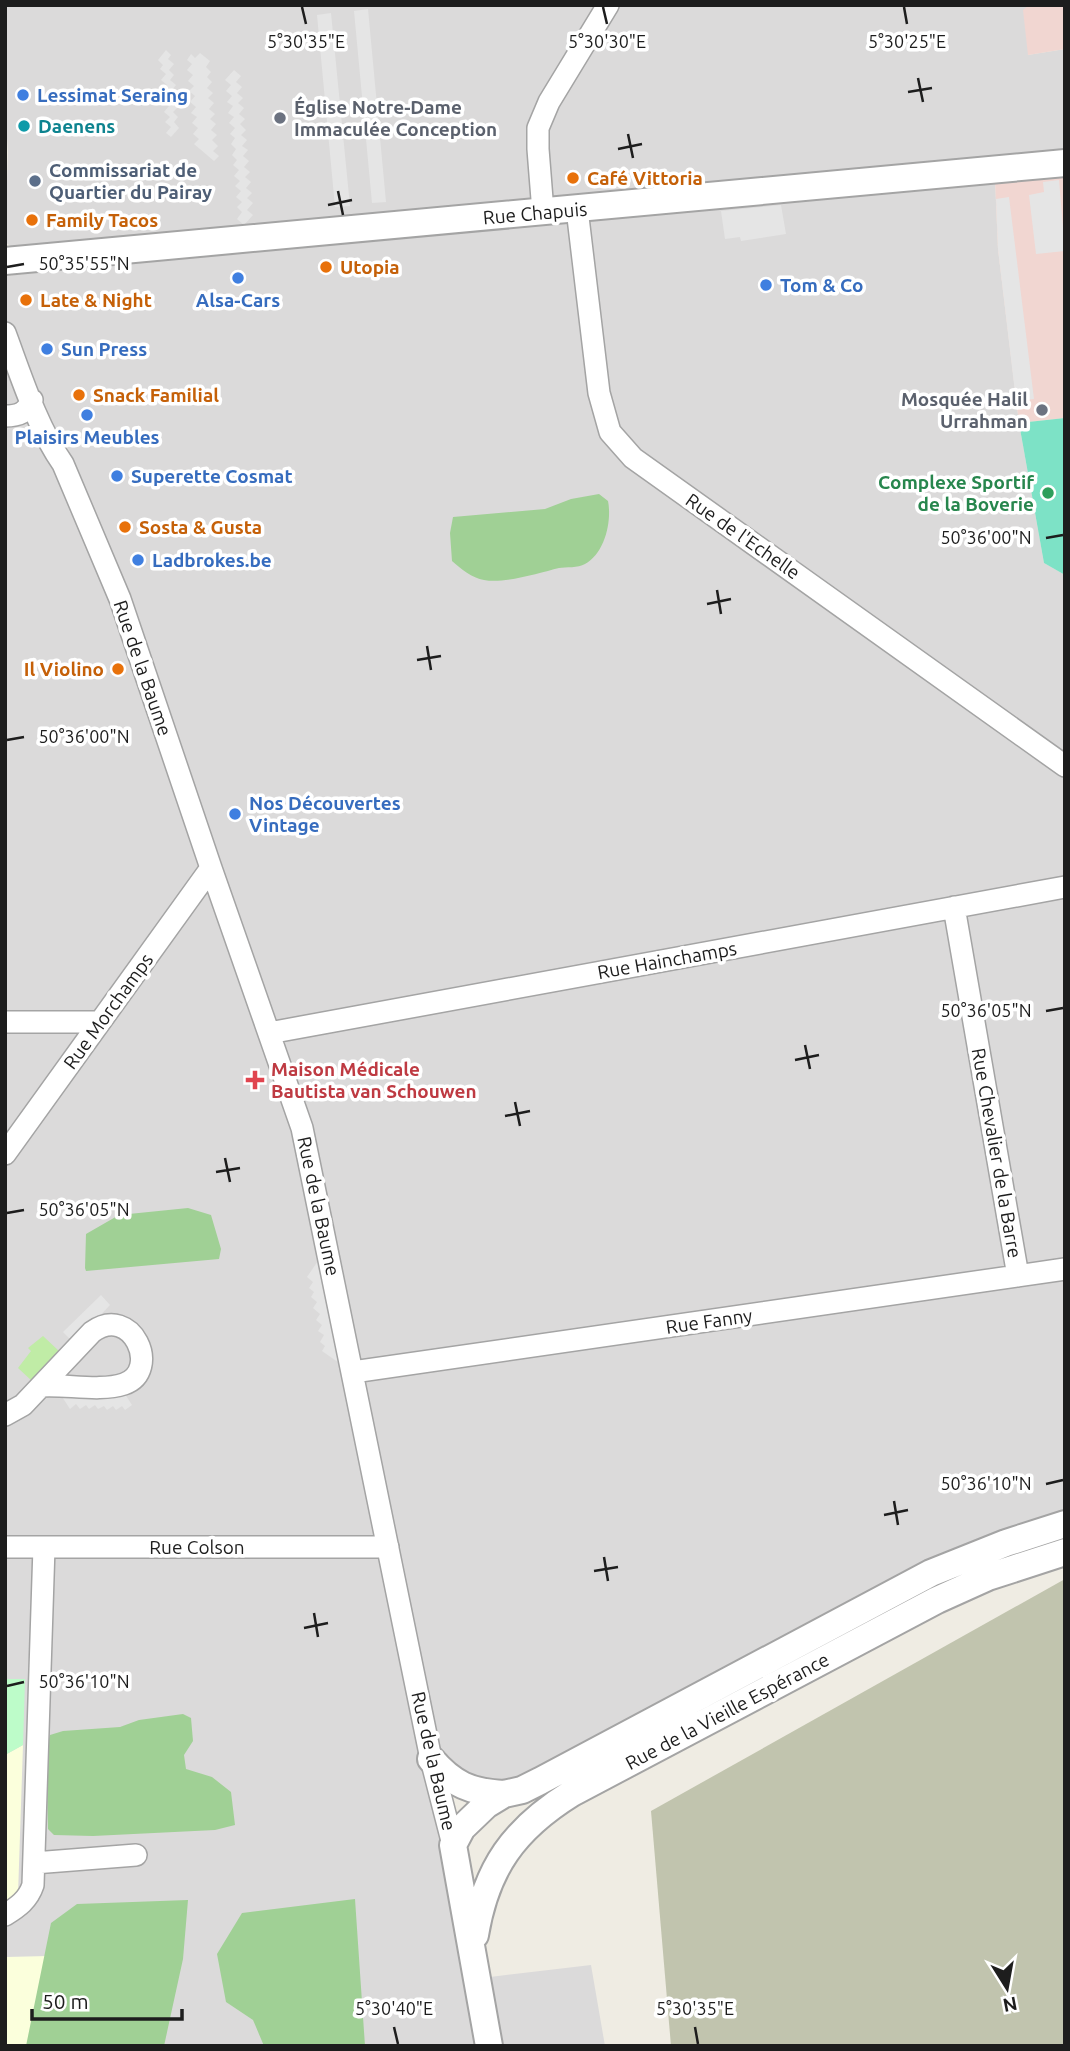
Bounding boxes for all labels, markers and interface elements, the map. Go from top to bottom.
text: 5°30'35"E [267,31,345,51]
text: 5°30'30"E [568,31,646,51]
text: 5°30'25"E [868,31,946,51]
place label: Lessimat Seraing [37,84,188,106]
marker: Lessimat Seraing [15,87,31,103]
place label: Église Notre-Dame Immaculée Conception [294,96,497,140]
marker: Église Notre-Dame Immaculée Conception [272,110,288,126]
place label: Daenens [38,115,115,137]
marker: Daenens [16,118,32,134]
place label: Commissariat de Quartier du Pairay [49,159,212,203]
place label: Café Vittoria [587,167,703,189]
marker: Café Vittoria [565,170,581,186]
marker: Commissariat de Quartier du Pairay [27,173,43,189]
street label: Rue Chapuis [482,197,588,229]
place label: Family Tacos [46,209,158,231]
marker: Family Tacos [24,212,40,228]
text: 50°35'55"N [38,253,130,273]
place label: Utopia [340,256,400,278]
marker: Utopia [318,259,334,275]
marker: Alsa-Cars [230,270,246,286]
place label: Tom & Co [780,274,863,296]
marker: Tom & Co [758,277,774,293]
place label: Late & Night [40,289,152,311]
place label: Alsa-Cars [196,289,280,311]
marker: Late & Night [18,292,34,308]
place label: Sun Press [61,338,147,360]
marker: Sun Press [39,341,55,357]
place label: Snack Familial [93,384,219,406]
marker: Snack Familial [71,387,87,403]
place label: Mosquée Halil Urrahman [901,388,1028,432]
marker: Mosquée Halil Urrahman [1034,402,1050,418]
marker: Plaisirs Meubles [79,407,95,423]
place label: Plaisirs Meubles [14,426,160,448]
place label: Superette Cosmat [131,465,293,487]
marker: Superette Cosmat [109,468,125,484]
place label: Complexe Sportif de la Boverie [878,471,1034,515]
marker: Complexe Sportif de la Boverie [1040,485,1056,501]
street label: Rue de l'Echelle [682,488,804,584]
place label: Sosta & Gusta [139,516,262,538]
marker: Sosta & Gusta [117,519,133,535]
text: 50°36'00"N [940,527,1032,547]
place label: Ladbrokes.be [152,549,272,571]
marker: Ladbrokes.be [130,552,146,568]
street label: Rue de la Baume [109,597,177,739]
place label: Il Violino [24,658,104,680]
marker: Il Violino [110,661,126,677]
text: 50°36'00"N [38,726,130,746]
place label: Nos Découvertes Vintage [249,792,401,836]
marker: Nos Découvertes Vintage [227,806,243,822]
street label: Rue Hainchamps [596,937,738,983]
street label: Rue Morchamps [59,949,157,1073]
text: 50°36'05"N [940,1000,1032,1020]
street label: Rue Chevalier de la Barre [968,1046,1026,1260]
place label: Maison Médicale Bautista van Schouwen [271,1058,477,1102]
marker: Maison Médicale Bautista van Schouwen [245,1070,265,1090]
street label: Rue de la Baume [293,1134,345,1278]
text: 50°36'05"N [38,1199,130,1219]
street label: Rue Fanny [664,1304,754,1338]
text: 50°36'10"N [940,1473,1032,1493]
street label: Rue Colson [149,1536,245,1558]
street label: Rue de la Vieille Espérance [621,1648,833,1774]
text: 50°36'10"N [38,1671,130,1691]
street label: Rue de la Baume [407,1689,461,1833]
north arrow [972,1953,1042,2023]
scale bar [32,1978,182,2022]
text: 50 m [42,1989,89,2013]
text: N [1001,1993,1019,2017]
text: 5°30'40"E [355,1998,433,2018]
text: 5°30'35"E [656,1998,734,2018]

